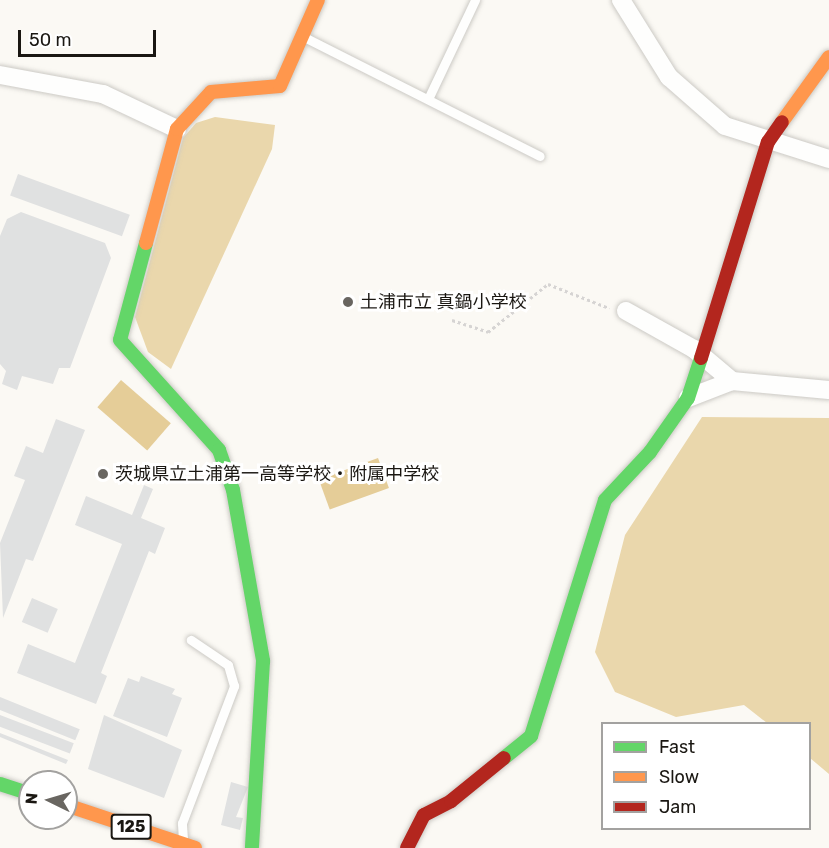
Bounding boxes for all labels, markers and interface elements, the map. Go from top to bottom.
scale bar [21,18,159,56]
text: 50 m [29,29,72,51]
place label: 土浦市立 真鍋小学校 [360,291,526,313]
marker: 土浦市立 真鍋小学校 [341,295,355,309]
place label: 茨城県立土浦第一高等学校・附属中学校 [115,463,439,485]
marker: 茨城県立土浦第一高等学校・附属中学校 [96,467,110,481]
legend [601,722,811,830]
text: Fast [659,736,695,758]
text: Slow [659,766,699,788]
north arrow [18,770,78,830]
text: N [22,792,42,805]
text: Jam [659,796,696,818]
road number: 125 [110,814,152,840]

